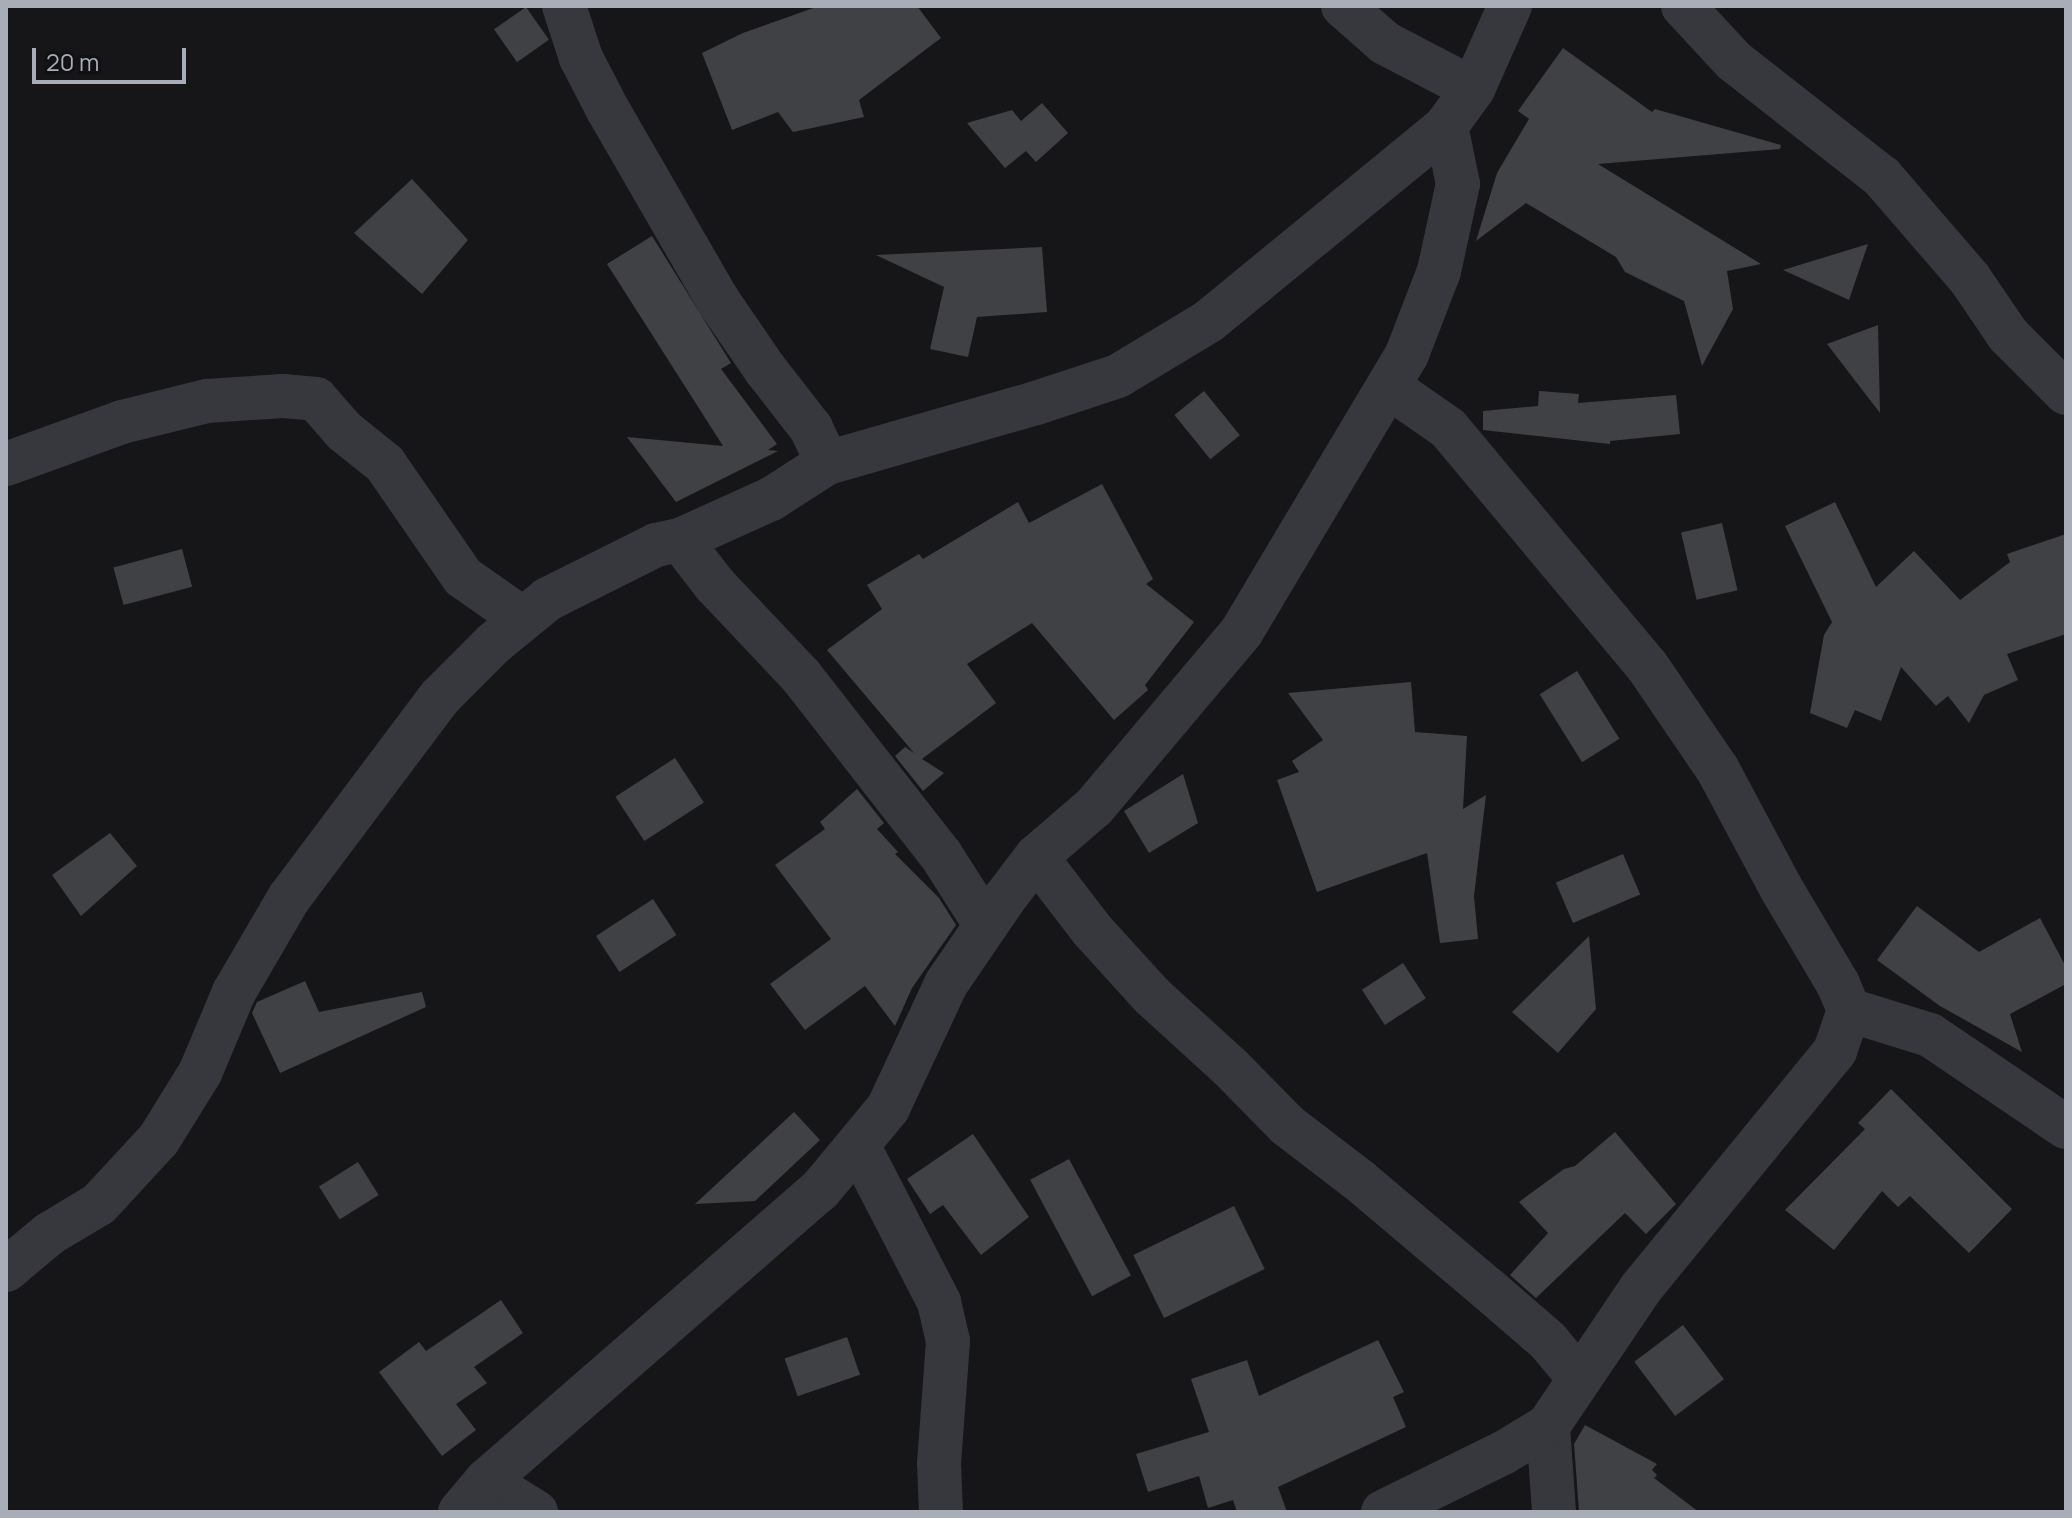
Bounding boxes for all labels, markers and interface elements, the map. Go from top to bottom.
scale bar [36,32,190,82]
text: 20 m [46,45,99,78]

